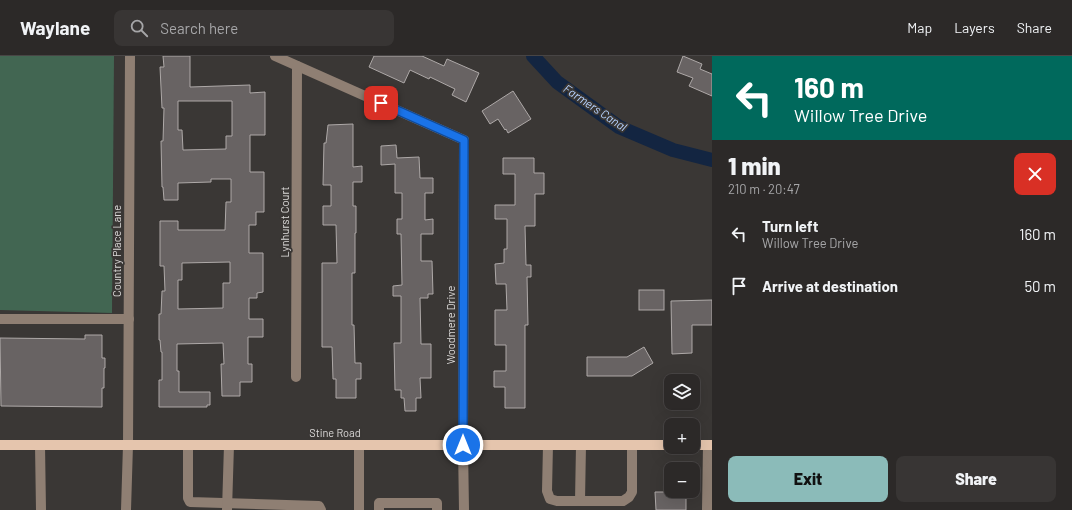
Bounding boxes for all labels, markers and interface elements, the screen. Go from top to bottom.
search box [114,10,394,46]
text: Waylane [20,16,90,39]
icon: search [128,17,150,39]
text: Search here [160,19,238,37]
text: Map [907,19,932,36]
text: Layers [954,19,995,36]
text: Share [1017,19,1052,36]
text: 160 m [794,70,864,104]
icon: left [728,72,780,124]
water label: Farmers Canal [561,81,630,134]
pin [364,86,398,120]
icon: arrive [370,92,392,114]
text: Willow Tree Drive [794,104,927,126]
text: 1 min [728,151,781,180]
button: close [1014,153,1056,195]
text: 210 m · 20:47 [728,181,800,197]
street label: Lynhurst Court [278,186,291,258]
street label: Country Place Lane [110,205,123,297]
text: Turn left [762,217,818,235]
icon: left [728,223,750,245]
text: 160 m [1019,225,1056,243]
text: Willow Tree Drive [762,235,858,251]
icon: arrive [728,275,750,297]
text: Arrive at destination [762,277,898,295]
text: 50 m [1024,277,1056,295]
street label: Woodmere Drive [444,286,457,364]
map controls [664,374,700,498]
button: layers [664,374,700,410]
button: + [664,418,700,454]
position arrow [442,424,484,466]
street label: Stine Road [309,426,361,439]
button: Exit [728,456,888,502]
button: Share [896,456,1056,502]
button: − [664,462,700,498]

